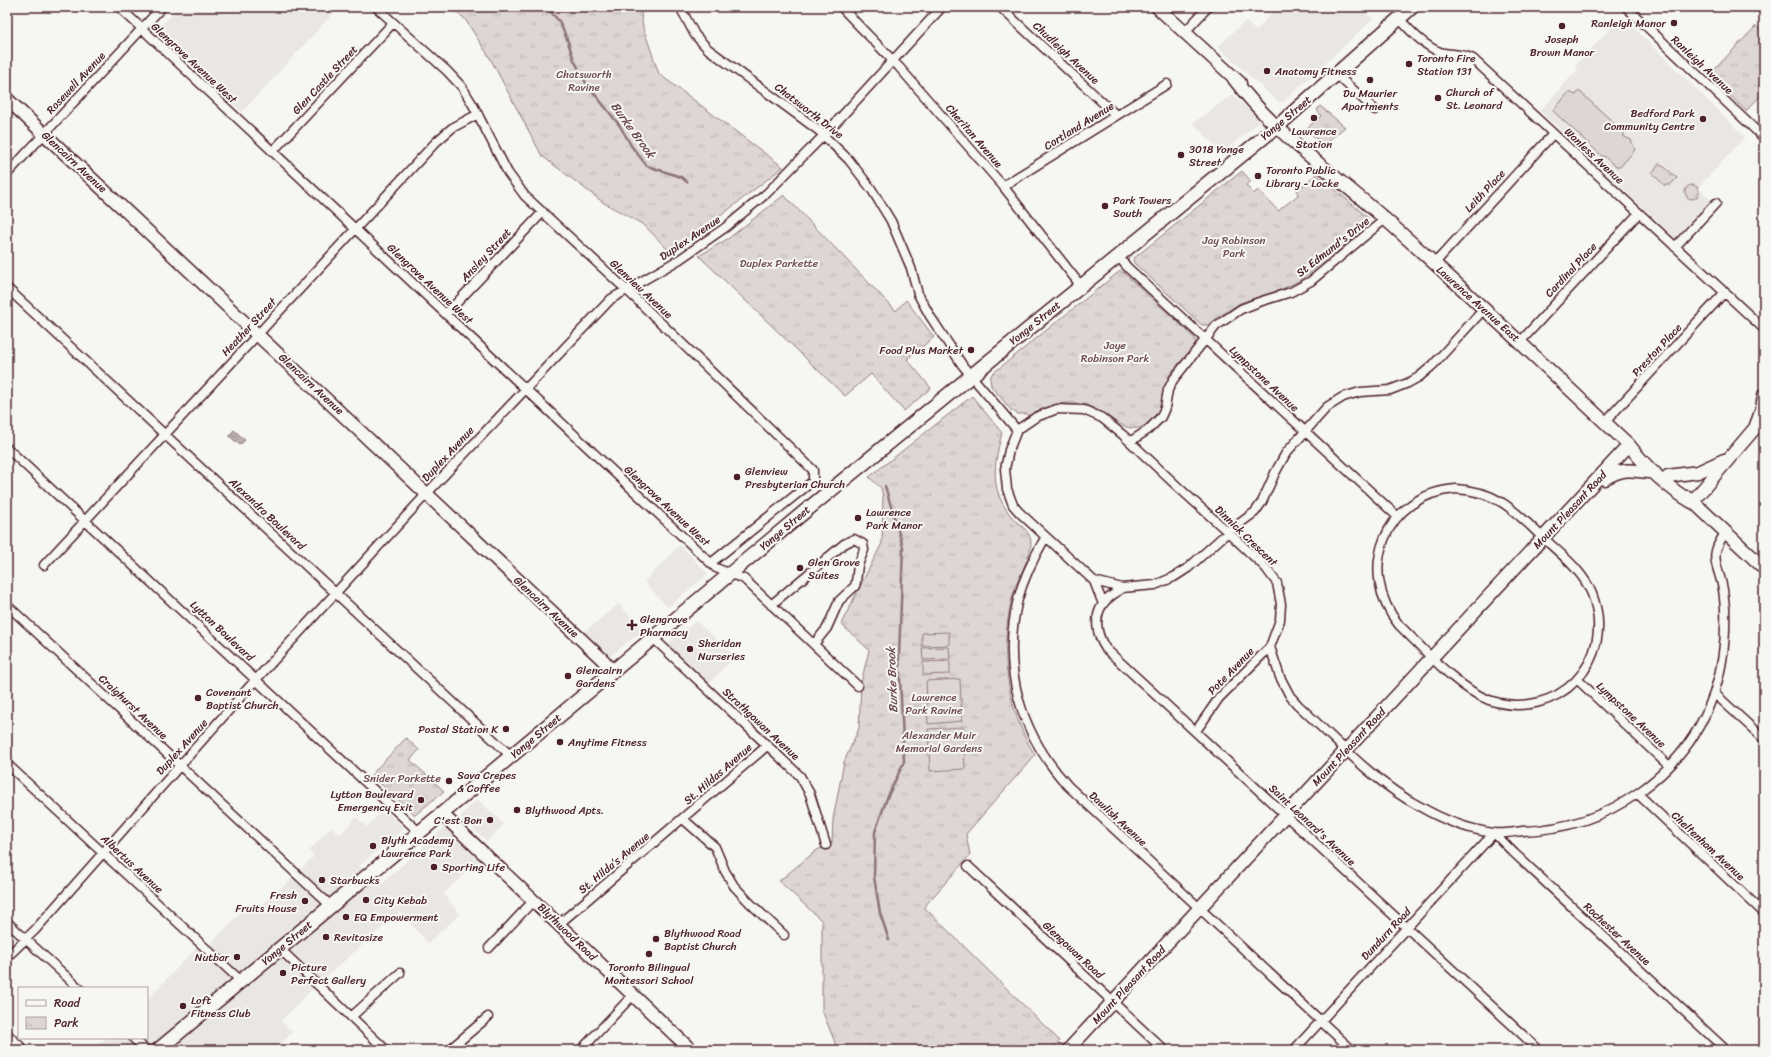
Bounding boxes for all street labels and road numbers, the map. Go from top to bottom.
street label: Chudleigh Avenue [1028,17,1104,90]
street label: Glengrove Avenue West [147,18,242,109]
street label: Ranleigh Avenue [1667,31,1738,99]
street label: Glen Castle Street [288,41,363,119]
street label: Rosewell Avenue [42,47,111,119]
street label: Chatsworth Drive [770,78,848,144]
street label: Yonge Street [1256,91,1316,145]
street label: Cortland Avenue [1040,97,1118,155]
street label: Cheritan Avenue [941,100,1008,173]
street label: Wanless Avenue [1560,123,1629,189]
street label: Glencairn Avenue [37,126,112,198]
street label: Leith Place [1460,165,1510,217]
street label: Duplex Avenue [655,210,725,266]
street label: St Edmund's Drive [1292,212,1374,282]
street label: Ansley Street [455,224,516,287]
street label: Cardinal Place [1540,238,1602,302]
street label: Glengrove Avenue West [383,239,478,330]
street label: Glenview Avenue [605,255,677,324]
street label: Lawrence Avenue East [1432,261,1524,347]
street label: Heather Street [217,293,282,361]
street label: Yonge Street [1005,296,1065,350]
street label: Preston Place [1627,319,1687,381]
street label: Lympstone Avenue [1225,341,1304,417]
street label: Glencairn Avenue [274,348,349,420]
street label: Duplex Avenue [417,421,479,486]
street label: Glengrove Avenue West [620,461,715,552]
street label: Mount Pleasant Road [1528,465,1612,554]
street label: Alexandra Boulevard [223,472,311,556]
street label: Yonge Street [755,501,815,555]
street label: Dinnick Crescent [1210,501,1282,571]
street label: Glencairn Avenue [509,571,584,643]
street label: Lytton Boulevard [185,596,260,667]
street label: Pote Avenue [1203,642,1259,699]
street label: Craighurst Avenue [94,670,173,745]
street label: Lympstone Avenue [1592,677,1671,753]
street label: Strathgowan Avenue [718,683,805,766]
street label: Mount Pleasant Road [1307,702,1391,791]
street label: Yonge Street [506,709,566,763]
street label: Duplex Avenue [151,714,213,780]
street label: St. Hildas Avenue [679,738,757,809]
street label: Saint Leonard's Avenue [1264,779,1360,871]
street label: Dawlish Avenue [1084,787,1152,851]
street label: Cheltenham Avenue [1667,807,1750,886]
street label: St. Hilda’s Avenue [574,827,654,899]
street label: Albertus Avenue [95,829,168,899]
street label: Blythwood Road [533,898,602,966]
street label: Rochester Avenue [1579,898,1656,971]
street label: Dundurn Road [1356,902,1417,965]
street label: Yonge Street [257,916,317,970]
street label: Glengowan Road [1038,916,1109,984]
street label: Mount Pleasant Road [1087,940,1171,1029]

